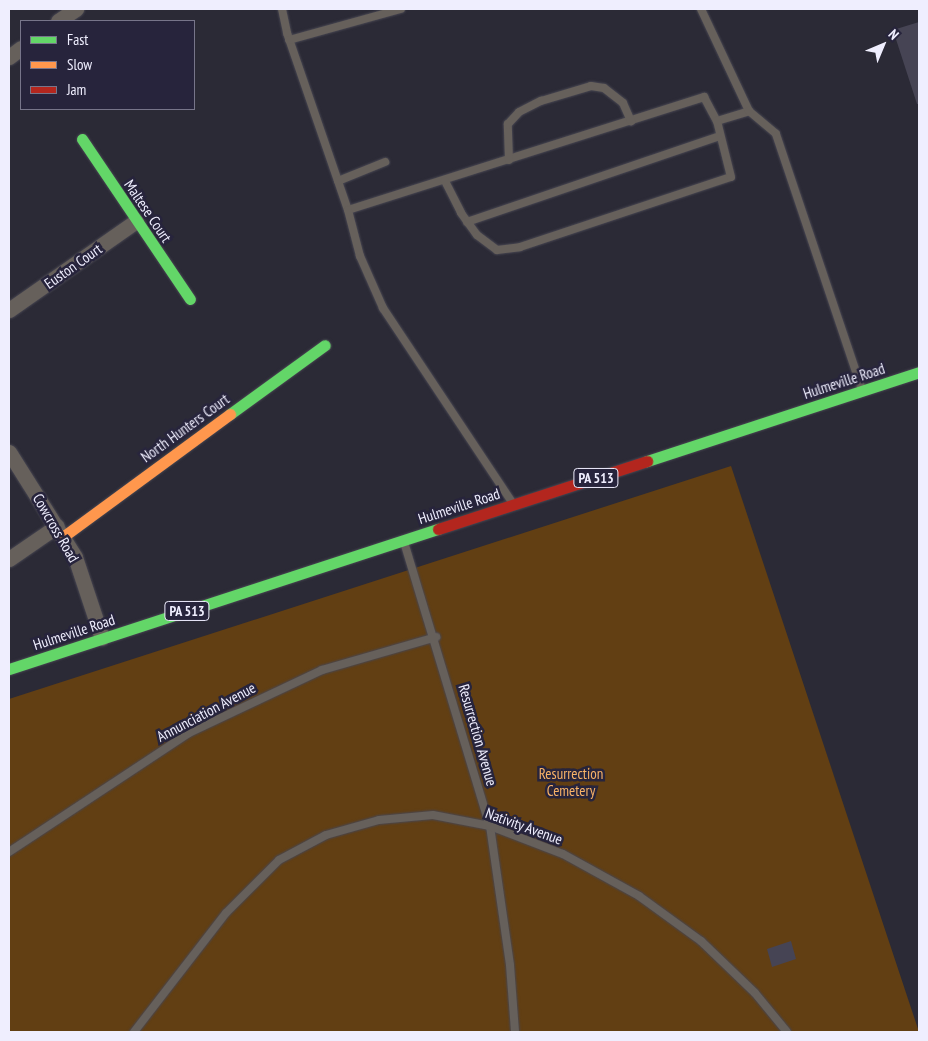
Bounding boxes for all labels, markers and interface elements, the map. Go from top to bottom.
legend [20,20,195,110]
north arrow [858,20,908,70]
text: N [885,25,903,43]
text: Fast [67,30,88,49]
text: Slow [67,55,92,74]
text: Jam [67,80,86,99]
street label: Maltese Court [120,176,176,246]
street label: Euston Court [41,240,105,292]
street label: Hulmeville Road [801,359,887,403]
street label: North Hunters Court [137,390,233,466]
road number: PA 513 [572,466,620,489]
street label: Hulmeville Road [416,484,502,528]
street label: Cowcross Road [29,490,83,566]
road number: PA 513 [163,600,211,622]
street label: Hulmeville Road [31,610,117,654]
street label: Annunciation Avenue [153,678,259,746]
street label: Resurrection Avenue [455,682,501,788]
park label: Resurrection Cemetery [539,764,603,799]
street label: Nativity Avenue [483,804,565,848]

